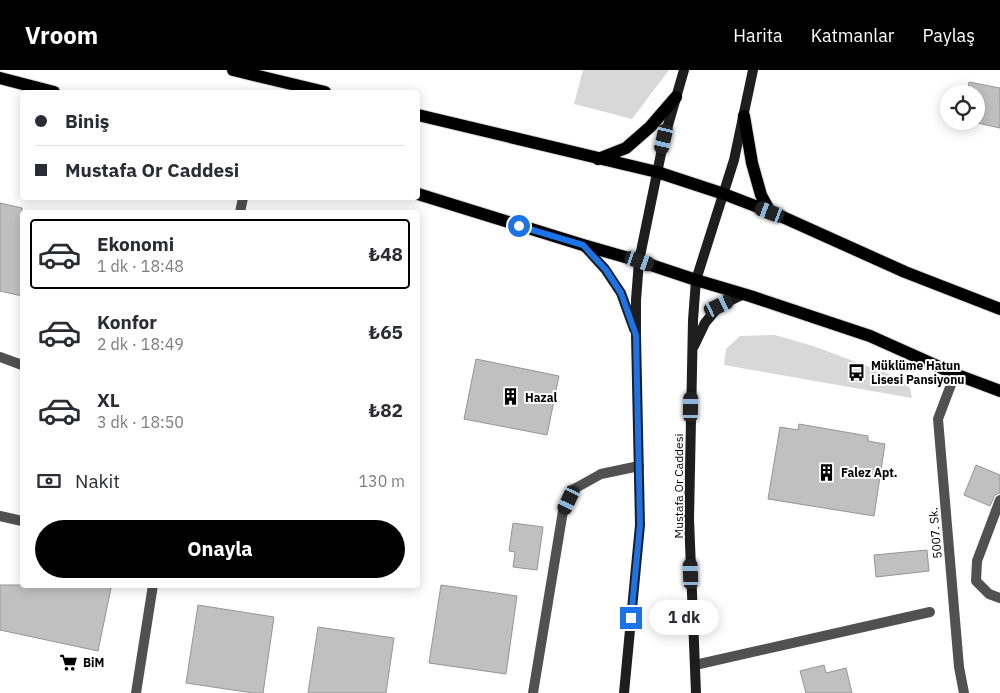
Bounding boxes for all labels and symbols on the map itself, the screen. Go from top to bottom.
car [653,123,674,155]
car [753,200,786,224]
route start [508,215,530,237]
car [623,249,656,273]
car [702,293,735,319]
place label: Müklüme Hatun Lisesi Pansiyonu [871,358,964,387]
bus stop icon: Müklüme Hatun Lisesi Pansiyonu [847,362,867,382]
building icon: Hazal [501,387,521,407]
place label: Hazal [525,390,558,405]
car [683,392,698,422]
street label: Mustafa Or Caddesi [671,433,686,539]
building icon: Falez Apt. [817,462,837,482]
place label: Falez Apt. [841,465,898,480]
car [555,483,582,517]
street label: 5007. Sk. [925,507,945,559]
car [682,559,699,589]
callout: 1 dk [648,600,718,636]
route end [620,607,642,629]
supermarket icon: BiM [59,652,79,672]
place label: BiM [83,655,104,670]

